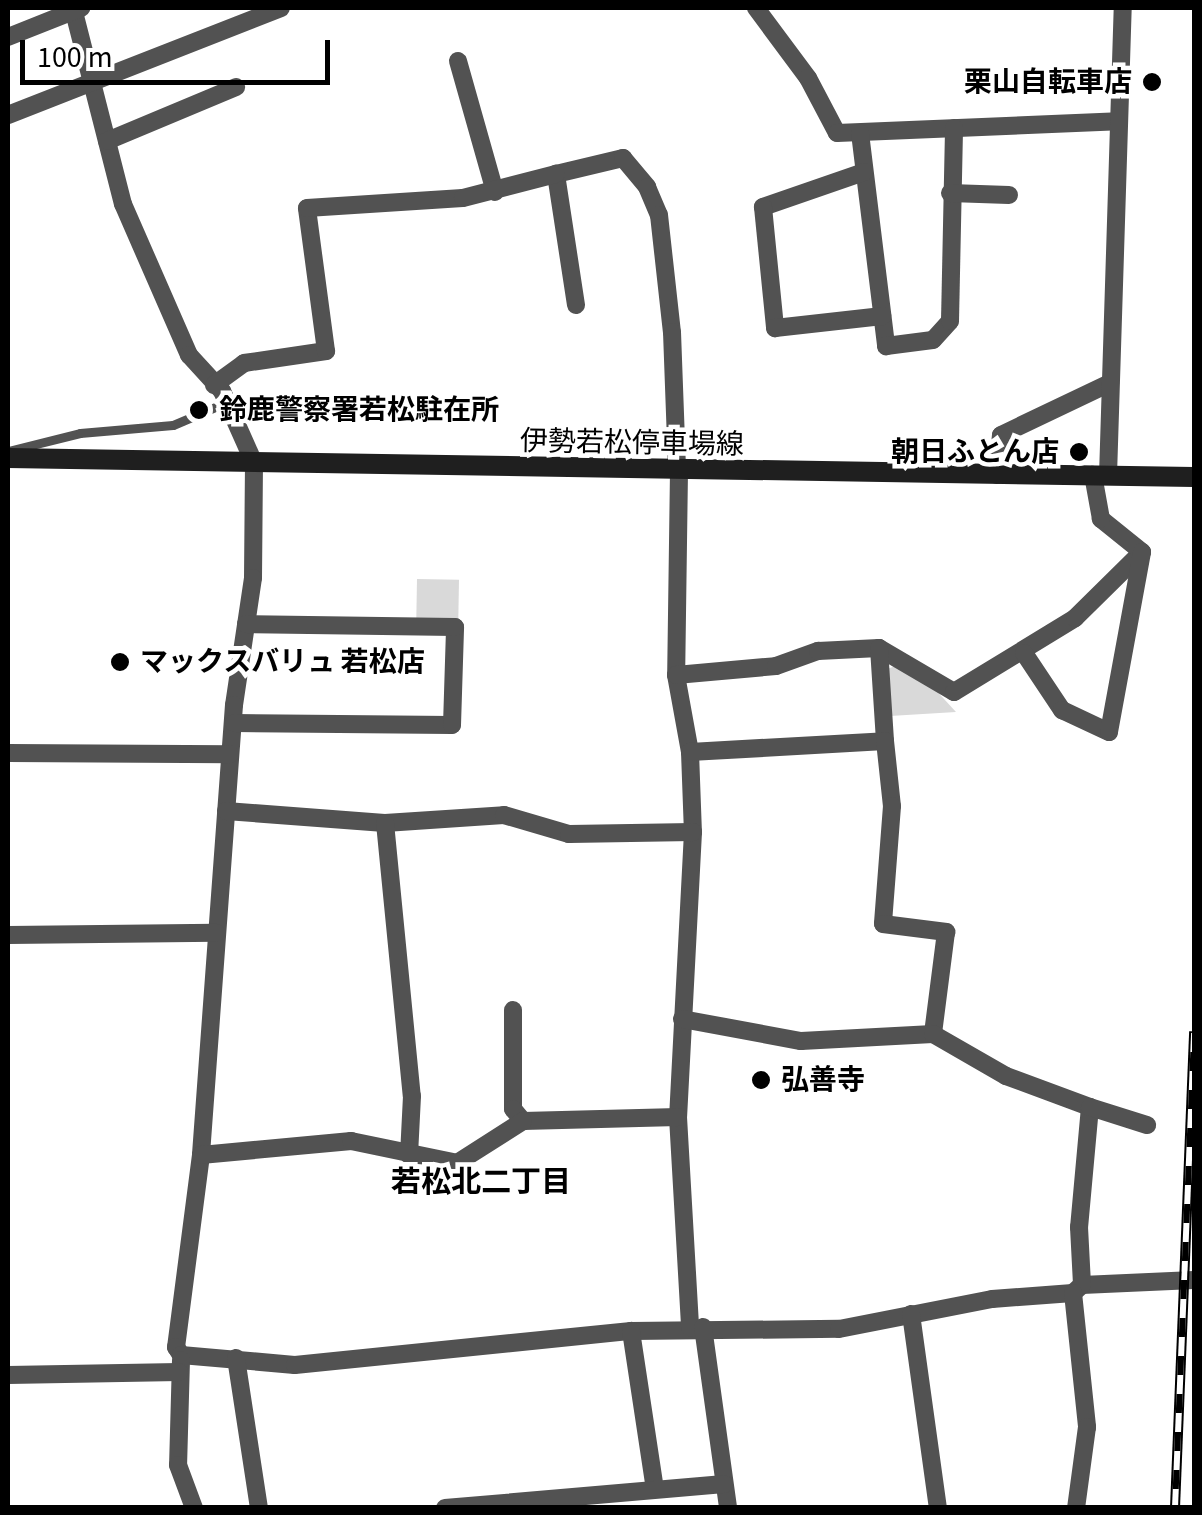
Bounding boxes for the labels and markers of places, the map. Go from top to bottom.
place label: 栗山自転車店 [964,65,1132,99]
marker: 栗山自転車店 [1141,71,1163,93]
place label: 鈴鹿警察署若松駐在所 [219,393,499,427]
marker: 鈴鹿警察署若松駐在所 [188,399,210,421]
place label: 朝日ふとん店 [891,435,1059,469]
marker: 朝日ふとん店 [1068,441,1090,463]
place label: マックスバリュ 若松店 [140,645,426,679]
marker: マックスバリュ 若松店 [109,651,131,673]
place label: 弘善寺 [781,1063,865,1097]
marker: 弘善寺 [750,1069,772,1091]

